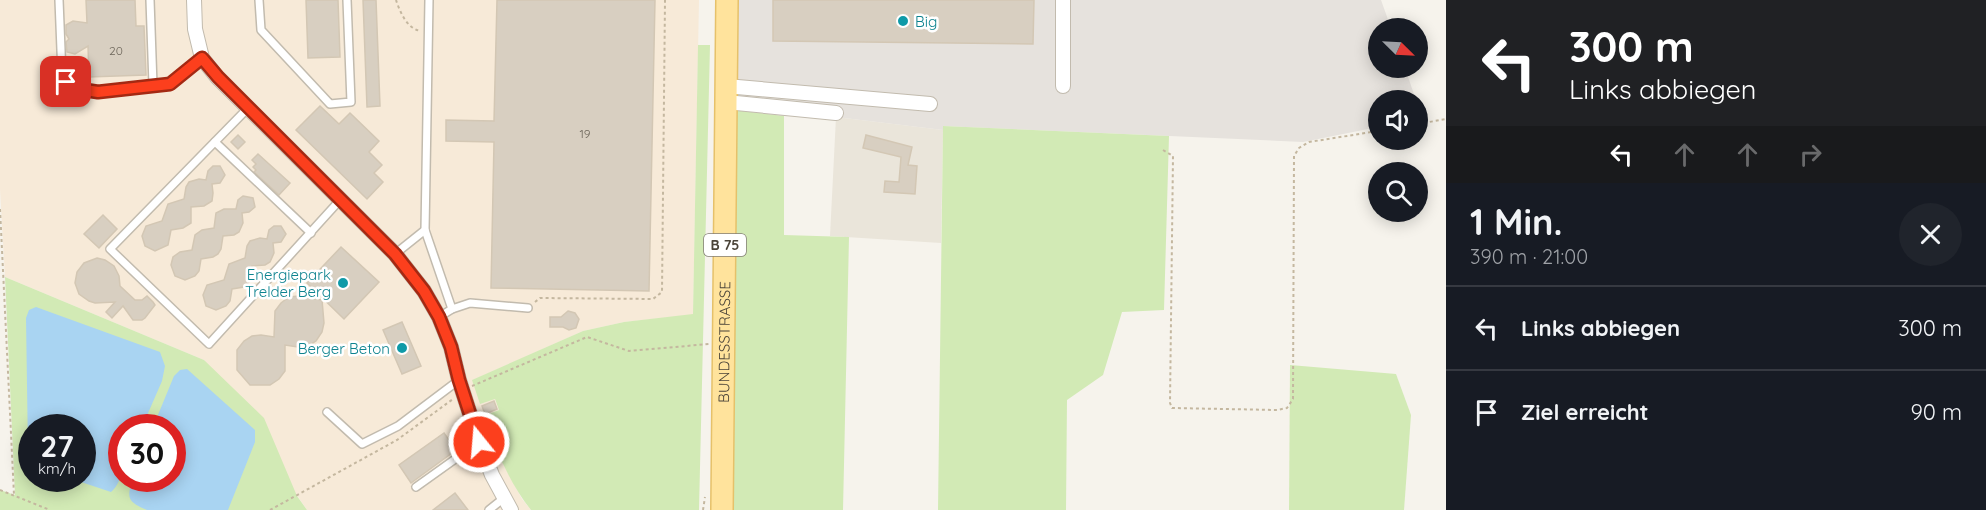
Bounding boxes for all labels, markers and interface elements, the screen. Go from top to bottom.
place label: Big [915,12,937,31]
marker: Big [896,14,910,28]
north arrow [1368,18,1428,78]
map controls [1368,18,1428,222]
text: 300 m [1569,20,1694,73]
icon: left [1470,24,1548,102]
house number: 20 [109,43,123,58]
pin [40,56,91,107]
icon: arrive [49,65,82,98]
text: Links abbiegen [1569,72,1756,106]
button: sound [1368,90,1428,150]
house number: 19 [579,126,591,141]
icon: left [1605,138,1638,171]
icon: ahead [1668,138,1701,171]
icon: ahead [1731,138,1764,171]
icon: right [1794,138,1827,171]
button: search [1368,162,1428,222]
text: 1 Min. [1470,199,1562,244]
button: close [1899,203,1962,266]
road number: B 75 [704,234,746,256]
text: 390 m · 21:00 [1470,244,1588,269]
place label: Energiepark Trelder Berg [245,265,331,301]
marker: Energiepark Trelder Berg [336,276,350,290]
street label: BUNDESSTRASSE [714,281,734,403]
icon: left [1470,312,1503,345]
text: Links abbiegen [1521,314,1680,342]
text: 300 m [1898,314,1962,342]
place label: Berger Beton [298,339,390,358]
marker: Berger Beton [395,341,409,355]
icon: arrive [1470,396,1503,429]
text: Ziel erreicht [1521,398,1649,426]
text: 90 m [1911,398,1962,426]
position arrow [447,410,511,474]
speed limit sign: 30 [108,414,186,492]
text: 27 [40,427,74,465]
text: km/h [38,459,76,478]

